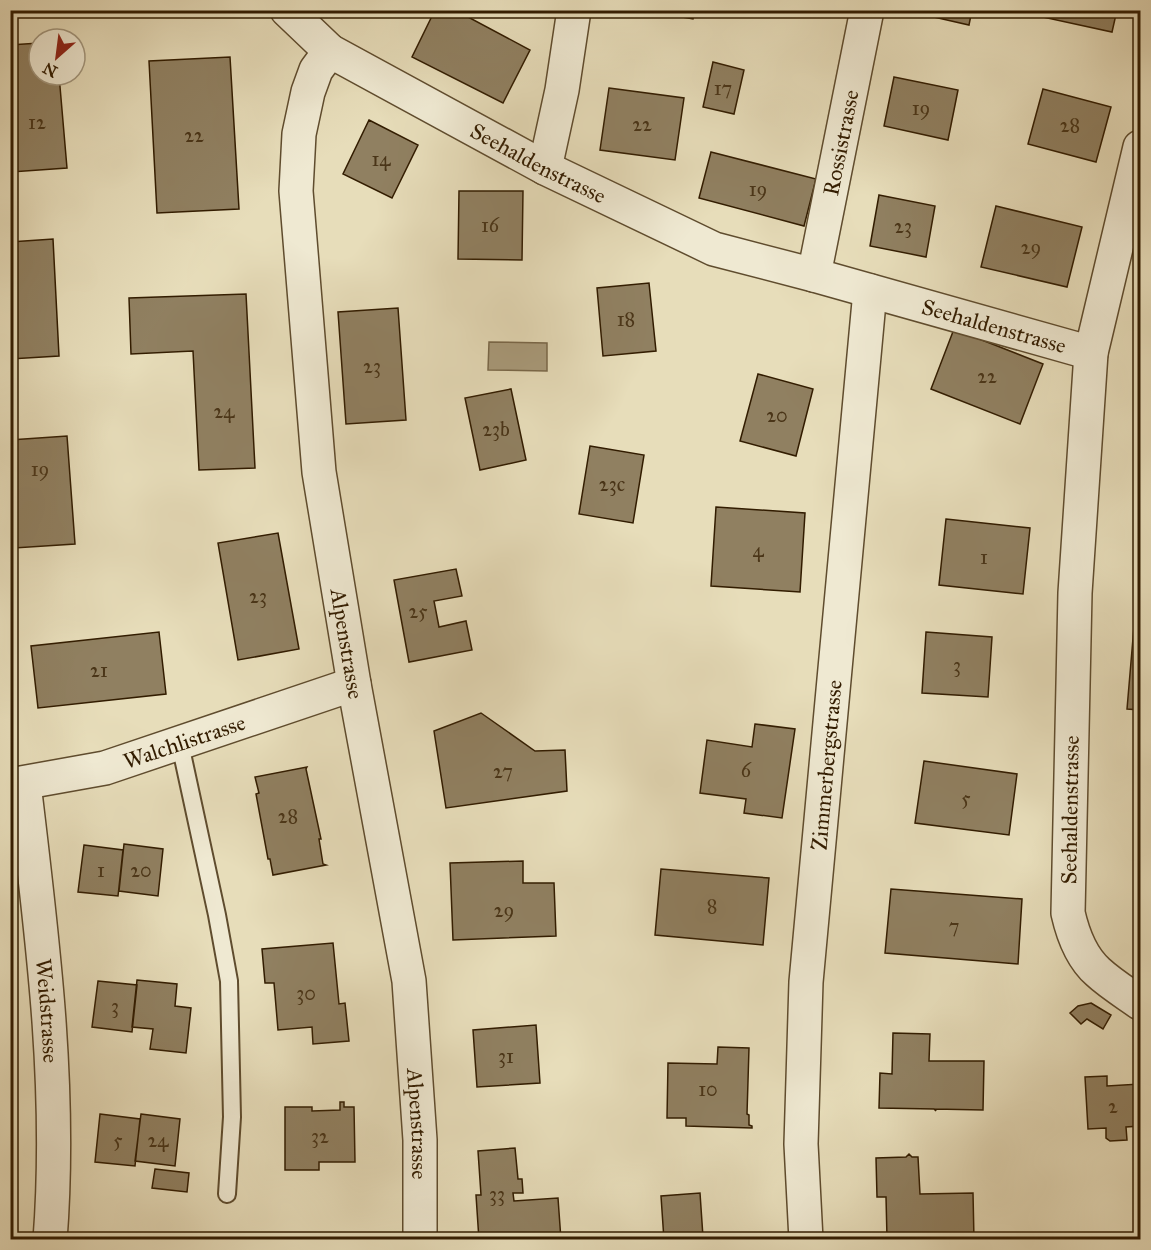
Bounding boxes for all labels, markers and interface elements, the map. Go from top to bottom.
north arrow [27,27,87,87]
text: N [39,58,61,81]
house number: 17 [714,76,732,100]
street label: Rossistrasse [817,87,864,198]
house number: 19 [912,96,930,120]
house number: 12 [28,110,46,134]
house number: 22 [632,112,652,136]
house number: 28 [1060,113,1080,137]
street label: Seehaldenstrasse [466,117,611,209]
house number: 22 [184,123,204,147]
house number: 14 [371,147,391,171]
house number: 19 [749,177,767,201]
house number: 16 [481,213,500,237]
house number: 23 [894,214,912,238]
house number: 29 [1021,235,1041,259]
street label: Seehaldenstrasse [919,293,1069,359]
house number: 18 [617,307,635,331]
house number: 23 [363,354,381,378]
house number: 22 [977,364,997,388]
house number: 24 [213,399,235,423]
house number: 20 [766,403,788,427]
house number: 23b [482,417,510,441]
house number: 19 [31,457,49,481]
house number: 23c [599,472,625,496]
house number: 4 [752,538,764,562]
house number: 1 [980,545,988,569]
house number: 23 [249,584,267,608]
street label: Alpenstrasse [325,586,370,701]
house number: 25 [408,599,428,623]
house number: 3 [953,653,961,677]
house number: 21 [90,658,108,682]
street label: Zimmerbergstrasse [805,679,847,852]
street label: Walchlistrasse [120,708,249,774]
street label: Seehaldenstrasse [1055,735,1085,885]
house number: 6 [741,758,752,782]
house number: 27 [493,759,513,783]
house number: 5 [961,786,971,810]
house number: 28 [278,804,298,828]
house number: 1 [97,858,105,882]
house number: 20 [130,858,152,882]
house number: 8 [707,894,717,918]
house number: 29 [494,898,514,922]
house number: 7 [949,914,959,938]
street label: Weidstrasse [30,957,65,1064]
house number: 30 [296,981,316,1005]
house number: 3 [111,994,119,1018]
house number: 31 [498,1044,514,1068]
street label: Alpenstrasse [401,1066,434,1179]
house number: 10 [698,1077,718,1101]
house number: 2 [1108,1094,1118,1118]
house number: 32 [311,1124,329,1148]
house number: 5 [113,1128,123,1152]
house number: 24 [147,1128,169,1152]
house number: 33 [489,1182,505,1206]

